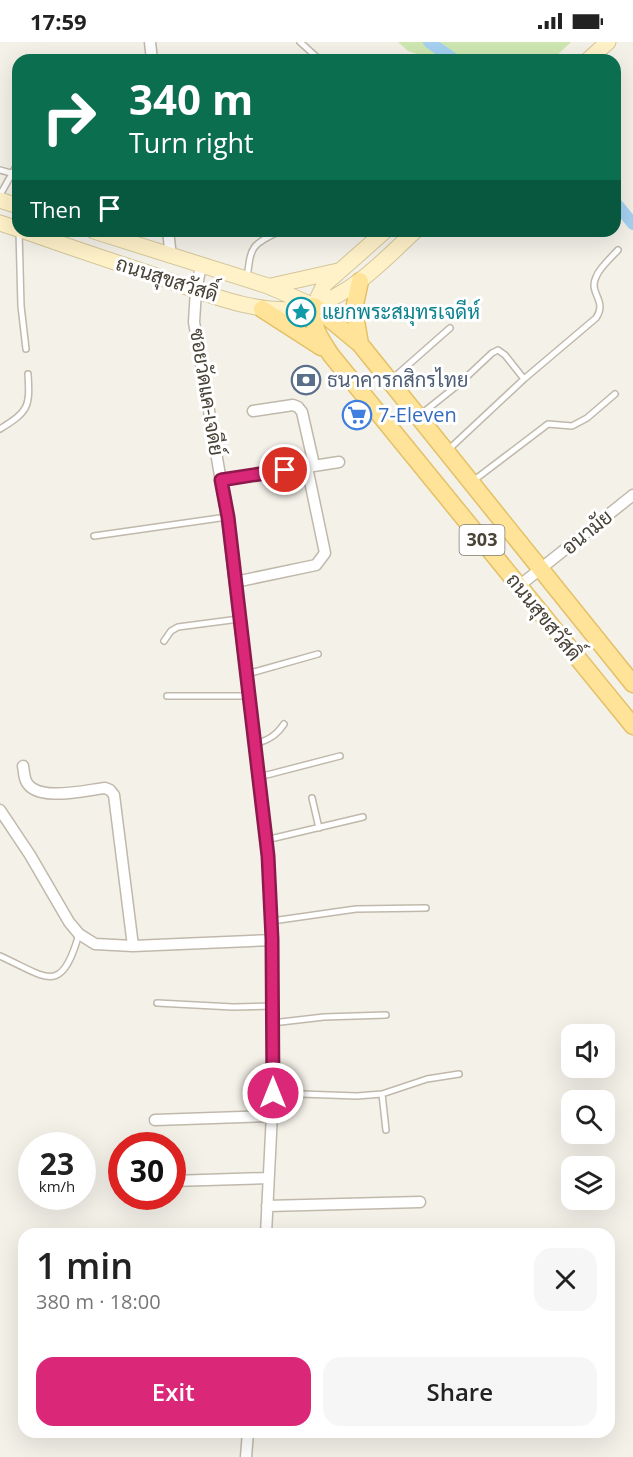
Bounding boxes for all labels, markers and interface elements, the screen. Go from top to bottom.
text: 17:59 [30,6,87,36]
text: 340 m [129,70,253,127]
icon: right [30,78,108,156]
text: Turn right [129,124,254,161]
icon: arrive [93,192,126,225]
text: Then [30,194,81,224]
street label: ถนนสุขสวัสดิ์ [112,245,223,309]
place icon: แยกพระสมุทรเจดีห์ [285,296,317,328]
place label: แยกพระสมุทรเจดีห์ [322,298,480,326]
street label: ซอยวัดแค-เจดีย์ [184,326,231,457]
bank icon: ธนาคารกสิกรไทย [290,364,322,396]
place label: ธนาคารกสิกรไทย [327,366,468,393]
supermarket icon: 7-Eleven [341,399,373,431]
place label: 7-Eleven [378,401,457,428]
pin [259,444,310,495]
icon: arrive [268,453,301,486]
street label: อนามัย [556,503,618,560]
road number: 303 [460,525,504,555]
street label: ถนนสุขสวัสดิ์ [500,564,591,667]
map controls [561,1024,615,1210]
button: sound [561,1024,615,1078]
position arrow [241,1061,305,1125]
button: search [561,1090,615,1144]
speed limit sign: 30 [108,1132,186,1210]
text: 23 [40,1143,74,1184]
button: layers [561,1156,615,1210]
text: km/h [39,1176,75,1196]
text: 1 min [36,1241,133,1290]
button: close [534,1248,597,1311]
text: 380 m · 18:00 [36,1288,161,1315]
button: Exit [36,1357,311,1426]
button: Share [323,1357,597,1426]

